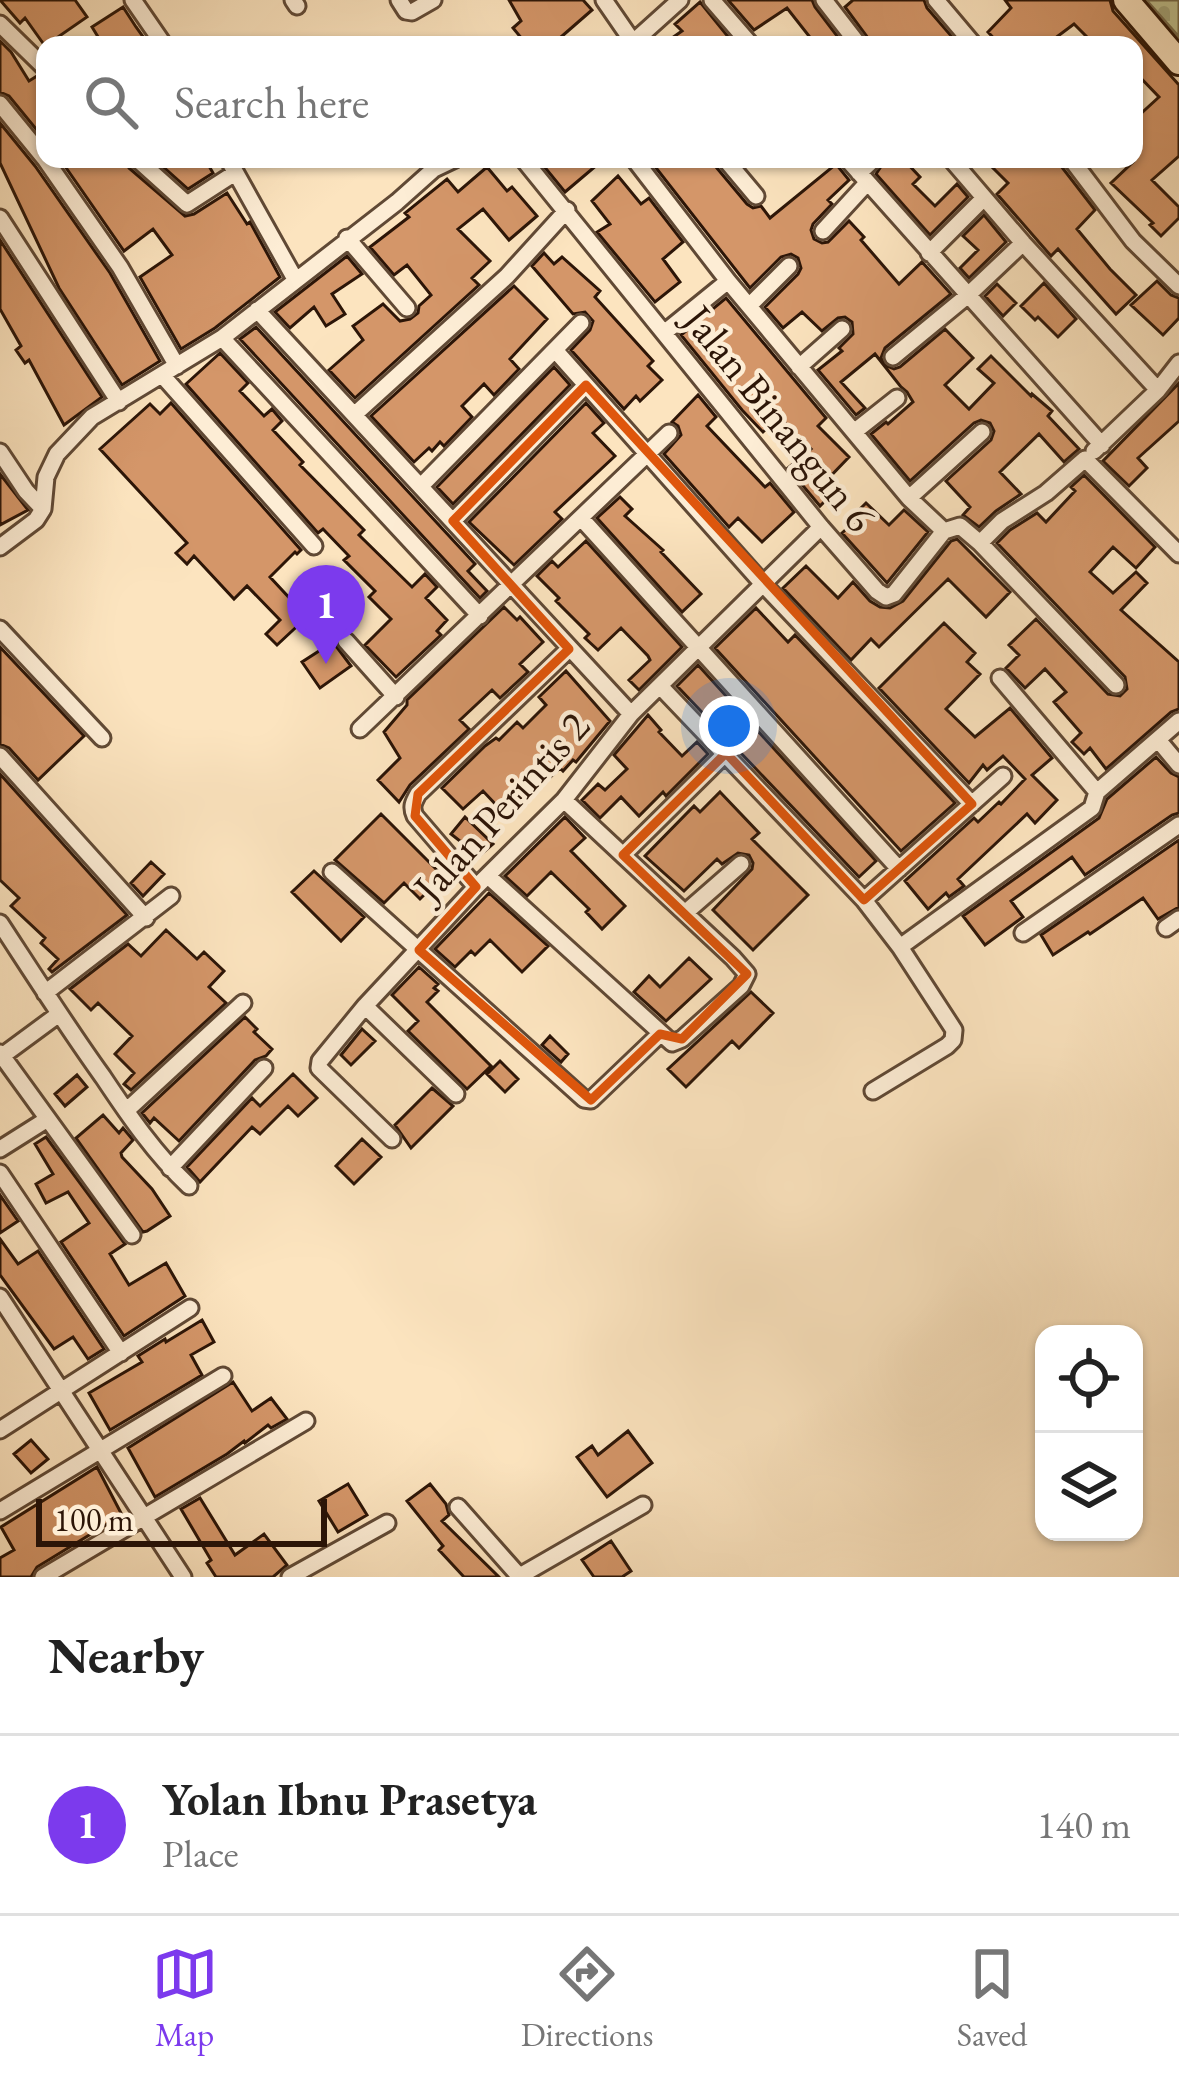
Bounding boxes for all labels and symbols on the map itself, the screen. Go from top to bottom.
street label: Jalan Binangun 6 [670,292,888,543]
pin: 1 [287,565,365,664]
your location [699,696,759,756]
street label: Jalan Perintis 2 [399,699,601,915]
scale bar [36,1493,327,1546]

